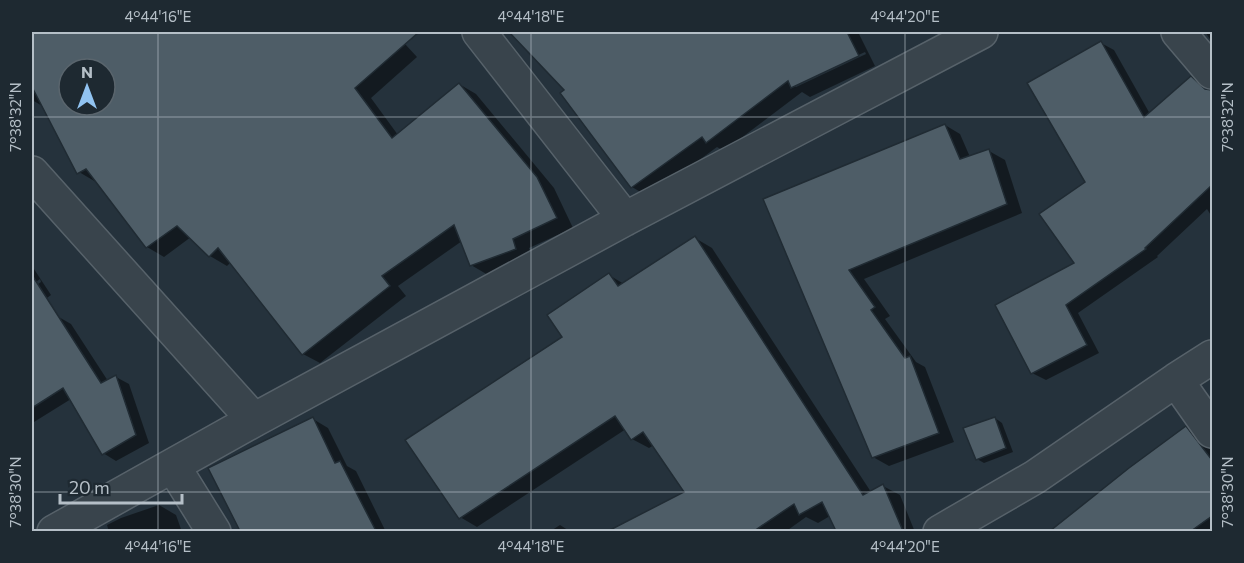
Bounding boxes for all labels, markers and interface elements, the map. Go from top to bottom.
text: 4°44'16"E [124,7,192,25]
text: 4°44'18"E [497,7,565,25]
text: 4°44'20"E [870,7,940,25]
north arrow [57,57,117,117]
text: N [81,62,93,81]
text: 7°38'32"N [6,82,24,152]
text: 7°38'32"N [1218,82,1236,152]
text: 7°38'30"N [6,456,24,528]
text: 7°38'30"N [1218,456,1236,528]
scale bar [60,467,182,505]
text: 20 m [69,476,110,498]
text: 4°44'16"E [124,537,192,555]
text: 4°44'18"E [497,537,565,555]
text: 4°44'20"E [870,537,940,555]

